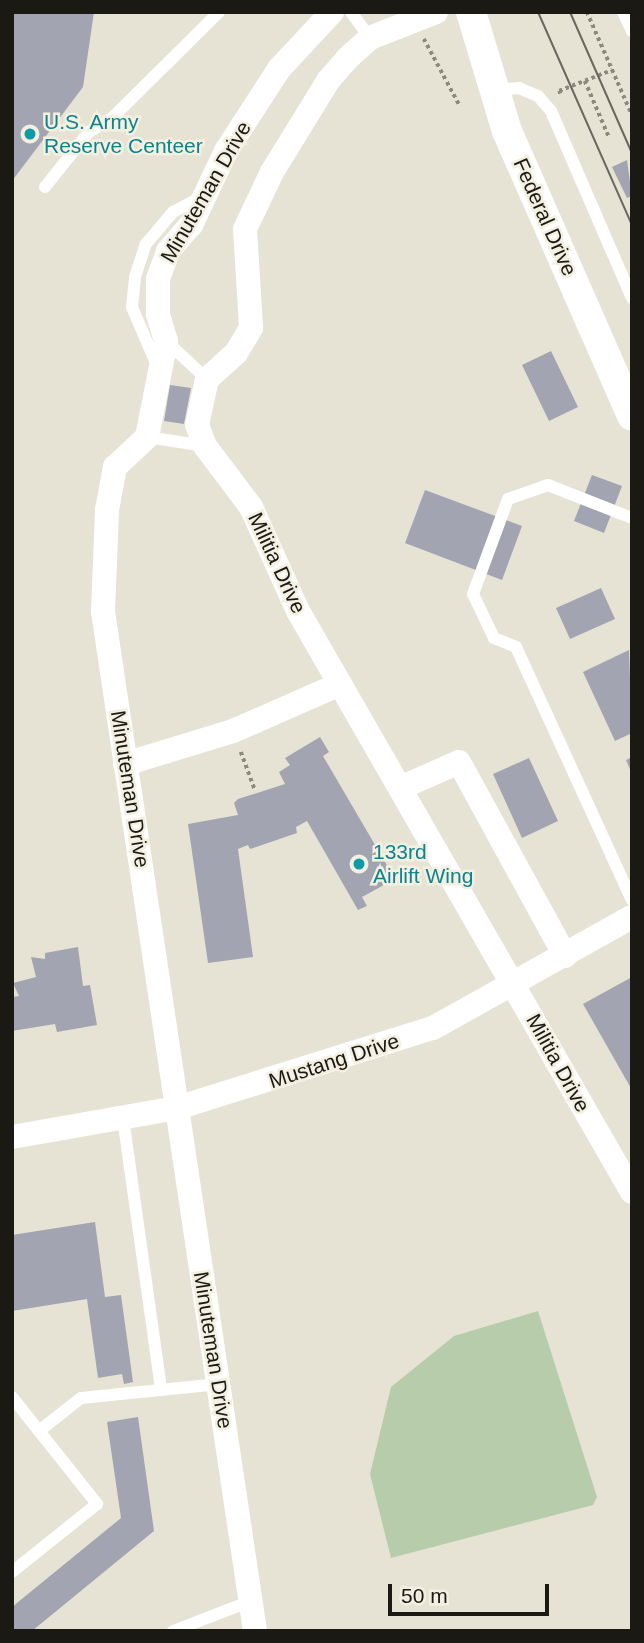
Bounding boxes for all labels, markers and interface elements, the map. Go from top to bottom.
place label: U.S. Army Reserve Centeer [44,109,203,159]
street label: Minuteman Drive [155,117,257,267]
marker: U.S. Army Reserve Centeer [22,126,38,142]
street label: Federal Drive [508,154,582,280]
street label: Militia Drive [243,509,311,617]
street label: Minuteman Drive [105,709,155,869]
place label: 133rd Airlift Wing [373,839,473,889]
marker: 133rd Airlift Wing [351,856,367,872]
street label: Militia Drive [521,1009,595,1117]
street label: Mustang Drive [266,1028,402,1094]
street label: Minuteman Drive [188,1270,238,1430]
scale bar [392,1570,553,1614]
text: 50 m [401,1584,448,1607]

